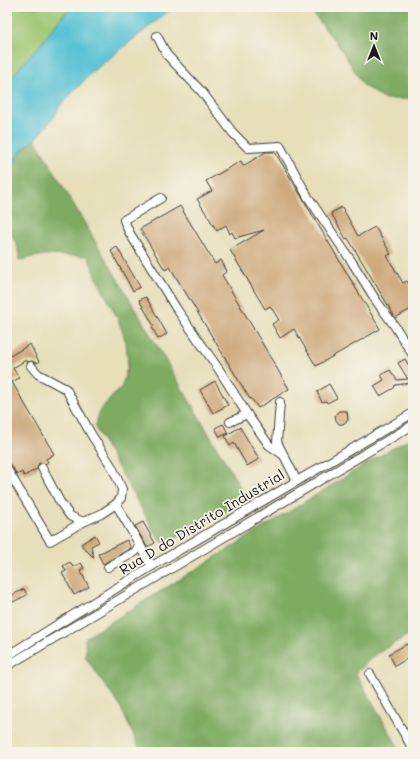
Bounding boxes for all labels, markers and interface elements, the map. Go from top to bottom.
north arrow [354,26,394,66]
text: N [370,28,378,43]
street label: Rua D do Distrito Industrial [116,465,288,579]

